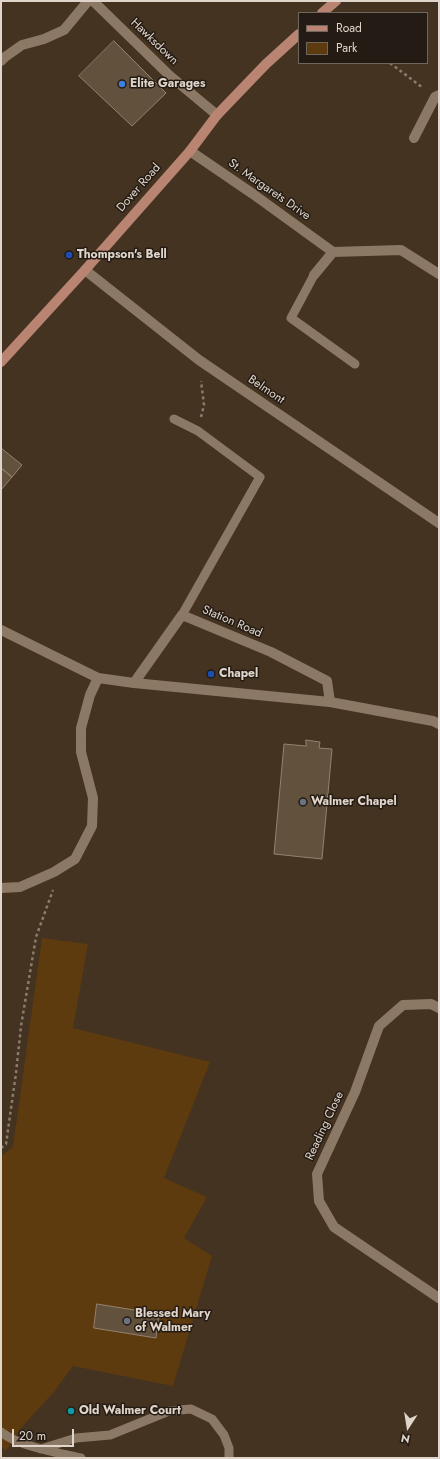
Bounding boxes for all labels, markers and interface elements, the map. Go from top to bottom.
legend [298,12,428,64]
street label: Hawksdown [127,16,181,68]
text: Road [336,19,362,37]
text: Park [336,39,357,57]
place label: Elite Garages [130,77,205,91]
marker: Elite Garages [117,79,127,89]
street label: St. Margarets Drive [225,156,313,224]
street label: Dover Road [114,161,164,215]
place label: Thompson's Bell [77,248,167,262]
marker: Thompson's Bell [64,250,74,260]
street label: Belmont [245,373,287,407]
street label: Station Road [200,603,264,641]
place label: Chapel [219,667,258,681]
marker: Chapel [206,669,216,679]
place label: Walmer Chapel [311,795,397,809]
marker: Walmer Chapel [298,797,308,807]
street label: Reading Close [303,1089,347,1163]
place label: Blessed Mary of Walmer [135,1307,211,1335]
marker: Blessed Mary of Walmer [122,1316,132,1326]
place label: Old Walmer Court [79,1404,181,1418]
marker: Old Walmer Court [66,1406,76,1416]
north arrow [388,1407,428,1447]
scale bar [14,1421,76,1447]
text: 20 m [19,1427,46,1445]
text: N [400,1430,411,1447]

